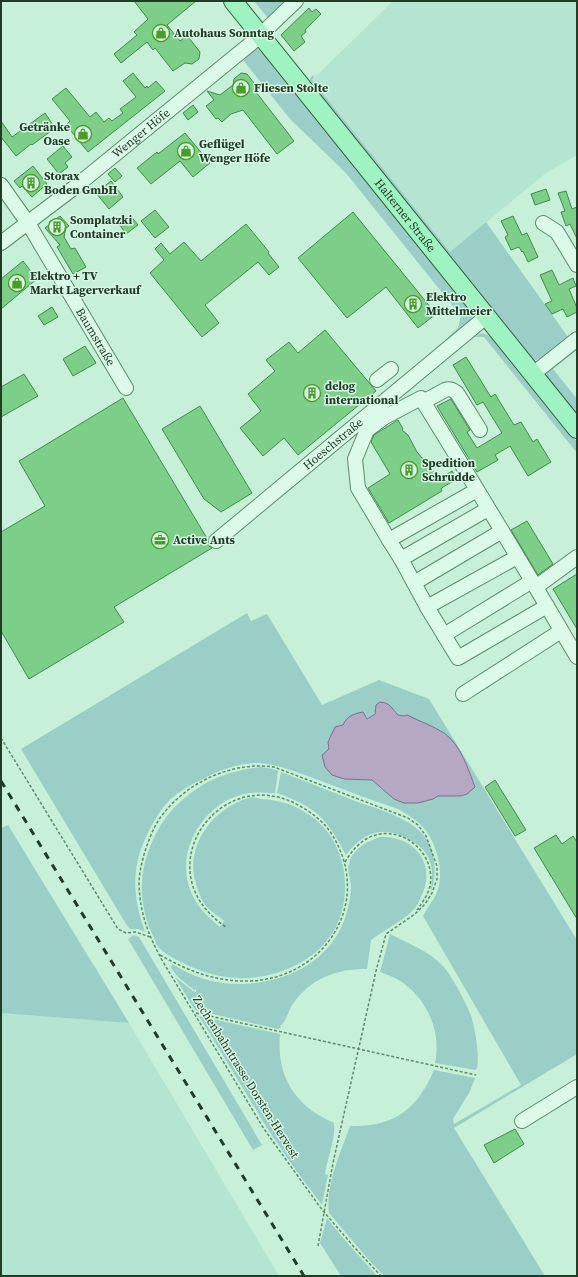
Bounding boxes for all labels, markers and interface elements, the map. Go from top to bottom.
shop icon: Autohaus Sonntag [151,23,171,43]
place label: Autohaus Sonntag [174,25,274,41]
shop icon: Fliesen Stolte [231,78,251,98]
place label: Fliesen Stolte [254,80,328,96]
street label: Wenger Höfe [109,105,173,162]
place label: Getränke Oase [19,119,70,149]
shop icon: Getränke Oase [73,124,93,144]
place label: Geflügel Wenger Höfe [199,136,270,166]
shop icon: Geflügel Wenger Höfe [176,141,196,161]
place label: Storax Boden GmbH [44,168,117,198]
building icon: Storax Boden GmbH [21,173,41,193]
street label: Halterner Straße [371,175,440,255]
place label: Somplatzki Container [70,212,133,242]
building icon: Somplatzki Container [47,217,67,237]
place label: Elektro + TV Markt Lagerverkauf [30,268,142,298]
shop icon: Elektro + TV Markt Lagerverkauf [7,273,27,293]
place label: Elektro Mittelmeier [426,289,492,319]
building icon: Elektro Mittelmeier [403,294,423,314]
street label: Baumstraße [72,305,119,369]
place label: delog international [325,378,398,408]
building icon: delog international [302,383,322,403]
street label: Hoeschstraße [300,414,366,474]
place label: Spedition Schrudde [422,455,476,485]
building icon: Spedition Schrudde [399,460,419,480]
office icon: Active Ants [150,530,170,550]
place label: Active Ants [173,532,236,548]
street label: Zechenbahntrasse Dorsten-Hervest [189,993,303,1161]

